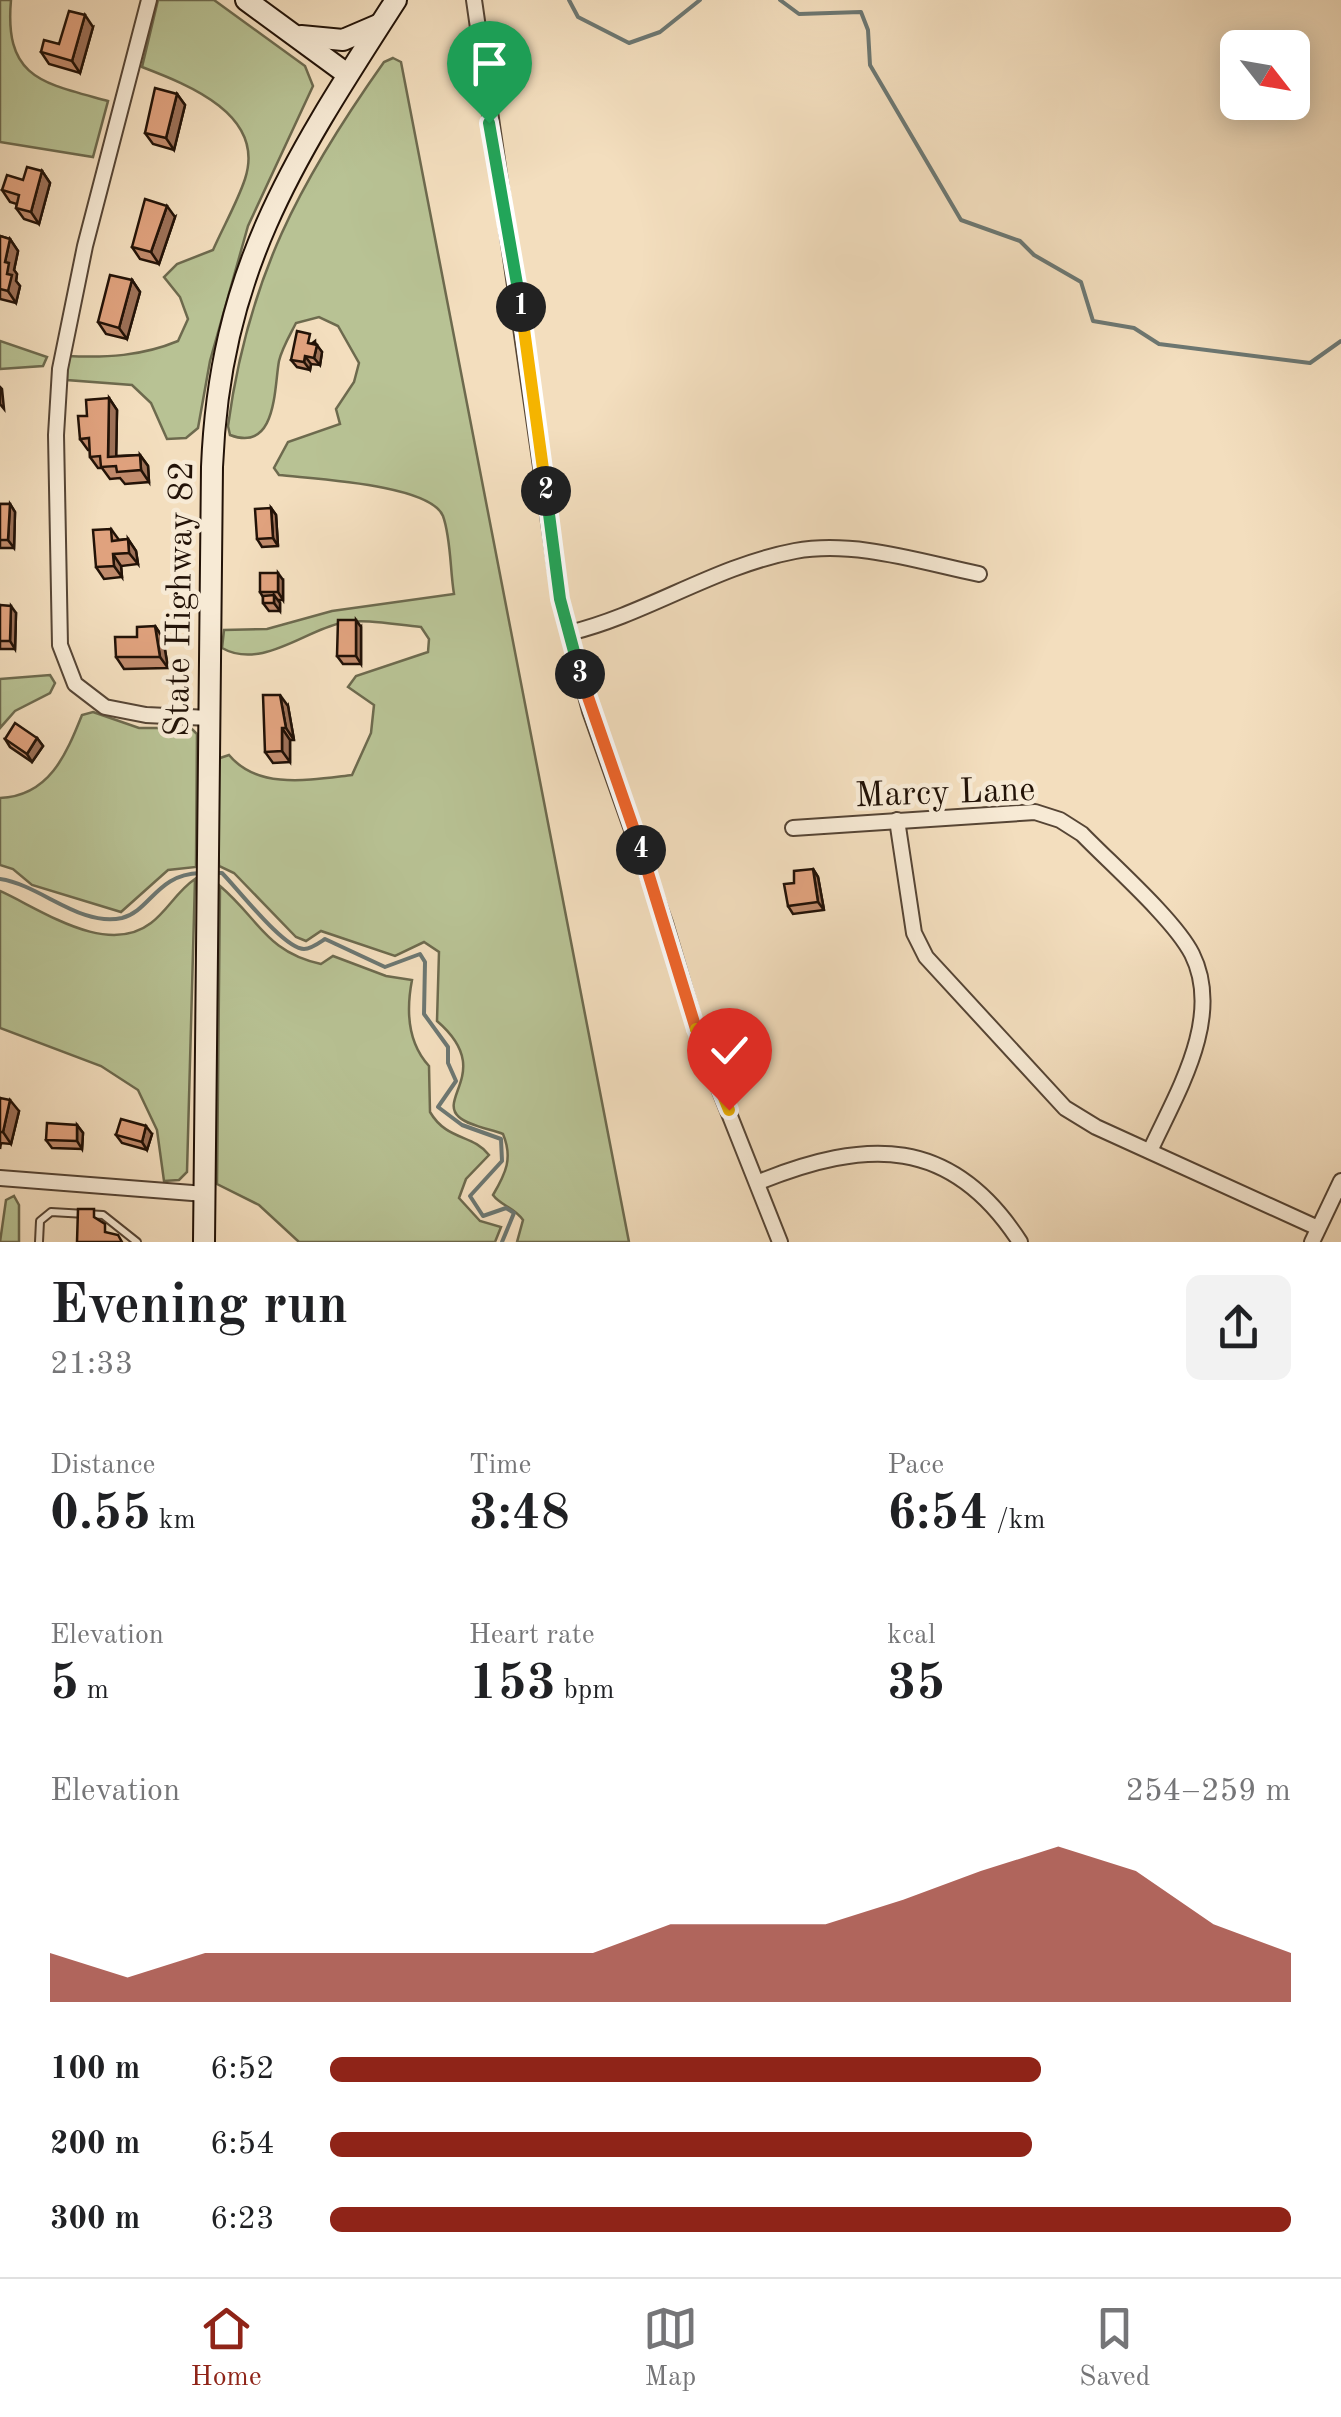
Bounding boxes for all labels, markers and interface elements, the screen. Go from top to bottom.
pin [447,21,532,124]
north arrow [1220,30,1310,120]
map controls [1220,30,1310,120]
icon: arrive [462,36,517,91]
pin: 1 [496,282,546,332]
text: 1 [513,293,529,321]
street label: State Highway 82 [161,461,200,737]
pin: 2 [521,466,571,516]
text: 2 [538,477,554,505]
pin: 3 [555,649,605,699]
text: 3 [572,660,588,688]
street label: Marcy Lane [854,773,1036,814]
pin: 4 [616,825,666,875]
text: 4 [633,836,649,864]
pin [687,1008,772,1111]
icon: check [702,1023,757,1078]
button: share [1186,1275,1291,1380]
text: Evening run [50,1280,348,1335]
text: 21:33 [50,1349,133,1381]
text: Distance [50,1452,155,1480]
text: Time [469,1452,531,1480]
text: Pace [887,1452,944,1480]
text: 0.55 [50,1490,151,1540]
text: 3:48 [469,1490,570,1540]
text: 6:54 [887,1490,988,1540]
text: km [151,1507,196,1535]
text: /km [988,1507,1046,1535]
text: Elevation [50,1622,164,1650]
text: Heart rate [469,1622,595,1650]
text: kcal [887,1622,936,1650]
text: 5 [50,1660,79,1710]
text: 153 [469,1660,556,1710]
text: 35 [887,1660,945,1710]
text: m [79,1677,109,1705]
text: bpm [556,1677,615,1705]
text: Elevation [50,1776,180,1808]
text: 254–259 m [1125,1776,1291,1808]
text: 100 m [50,2054,140,2086]
text: 6:52 [210,2054,275,2086]
text: 200 m [50,2129,140,2161]
text: 6:54 [210,2129,275,2161]
text: 300 m [50,2204,140,2236]
text: 6:23 [210,2204,275,2236]
tab: Home [191,2301,262,2396]
tab: Map [643,2301,698,2396]
tab: Saved [1079,2301,1150,2396]

